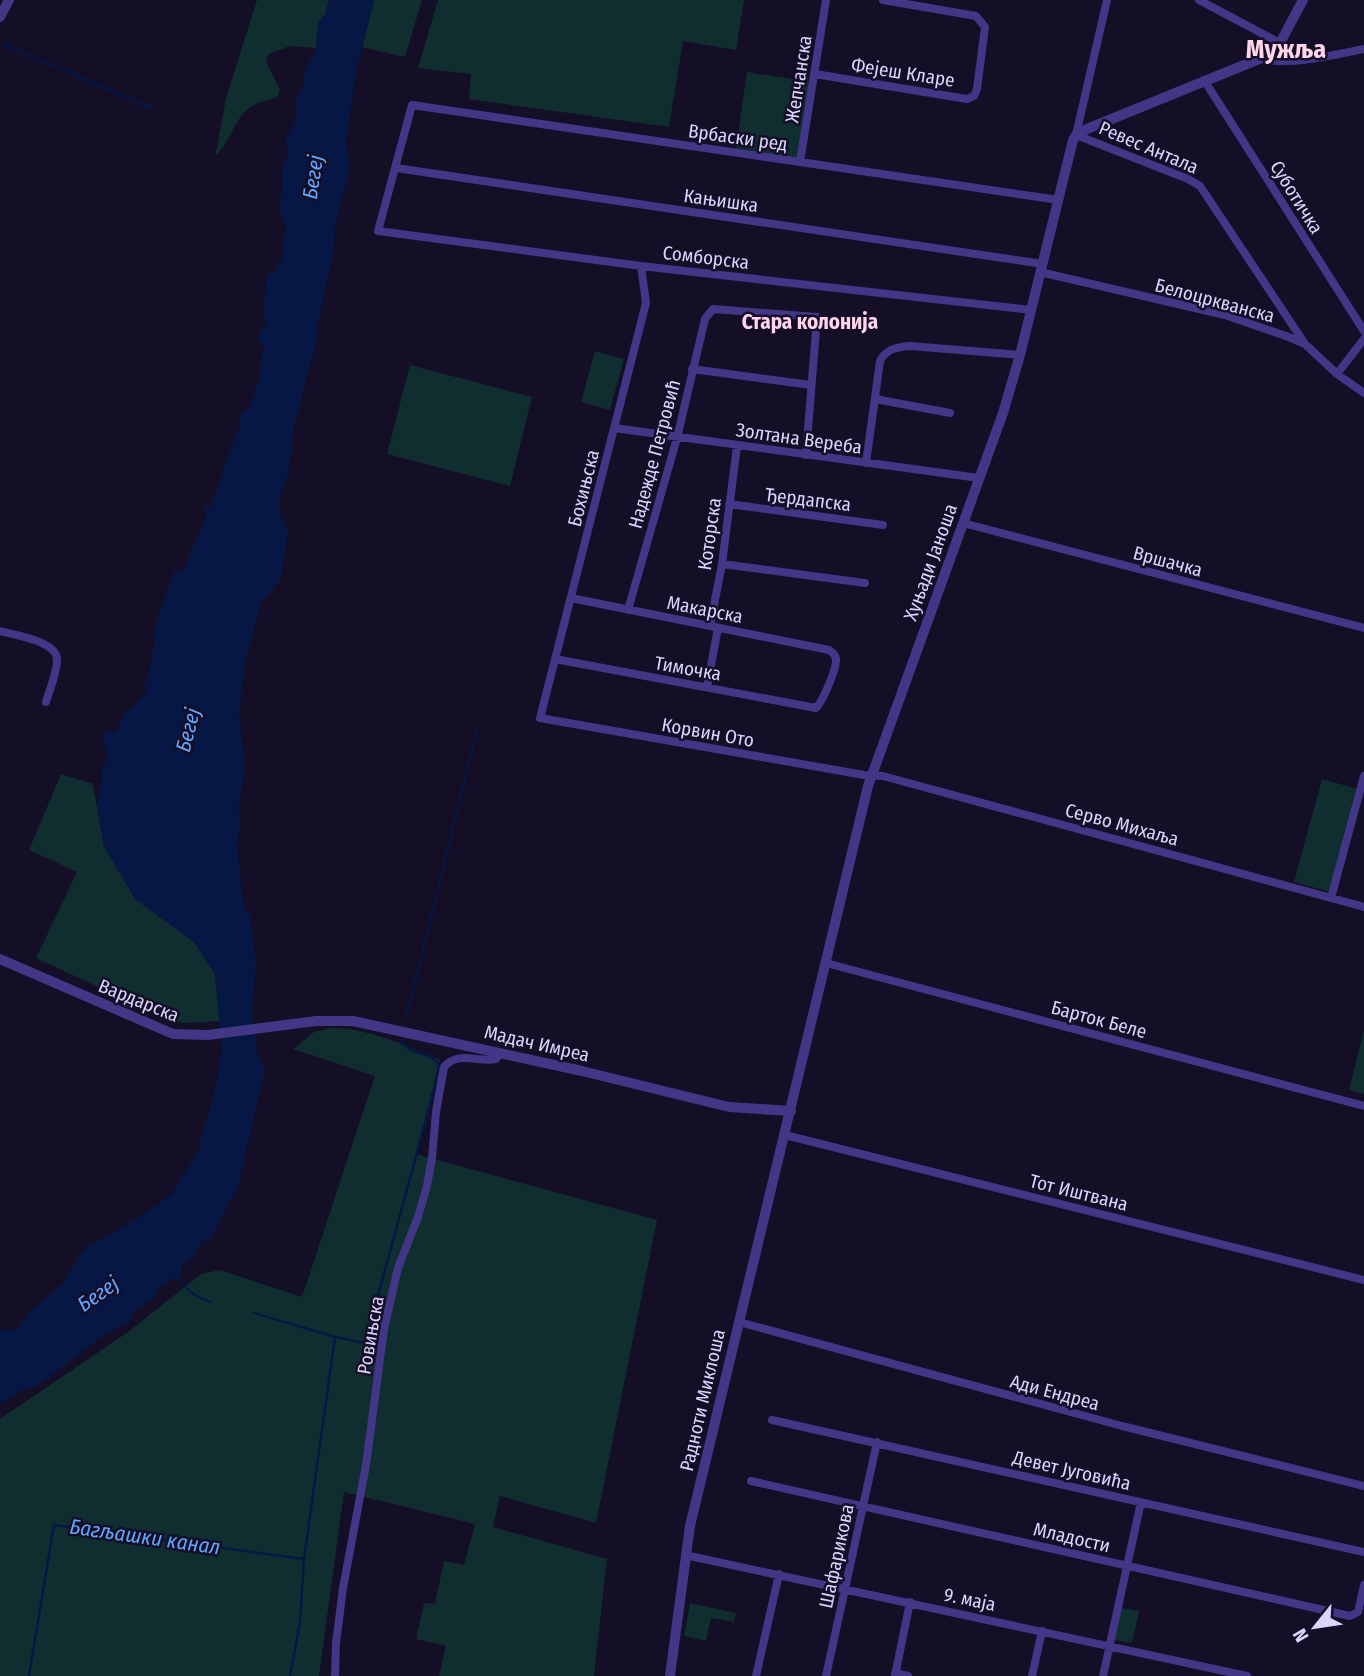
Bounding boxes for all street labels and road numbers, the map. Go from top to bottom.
street label: Жепчанска [780,34,817,124]
street label: Фејеш Кларе [850,53,956,92]
street label: Ревес Антала [1096,116,1202,179]
street label: Врбаски ред [687,119,789,156]
street label: Суботичка [1265,156,1328,238]
street label: Кањишка [682,184,760,217]
street label: Сомборска [661,241,750,274]
street label: Белоцркванска [1153,273,1277,327]
street label: Надежде Петровић [624,377,685,531]
street label: Золтана Вереба [734,418,863,459]
street label: Бохињска [563,447,604,529]
street label: Ђердапска [764,483,852,516]
street label: Которска [693,496,726,572]
street label: Хуњади Јаноша [899,501,962,624]
street label: Вршачка [1131,541,1205,582]
street label: Макарска [665,591,745,628]
street label: Тимочка [653,651,723,686]
street label: Корвин Ото [660,713,756,752]
street label: Серво Михаља [1063,798,1181,851]
street label: Вардарска [95,974,182,1027]
street label: Барток Беле [1049,996,1149,1043]
street label: Мадач Имреа [482,1020,592,1067]
street label: Тот Иштвана [1027,1169,1130,1216]
street label: Ровињска [352,1294,389,1376]
street label: Радноти Миклоша [675,1327,730,1473]
street label: Ади Ендреа [1008,1370,1102,1415]
street label: Девет Југовића [1010,1446,1133,1495]
street label: Шафарикова [814,1502,859,1610]
street label: Младости [1031,1517,1113,1557]
street label: 9. маја [942,1583,998,1616]

